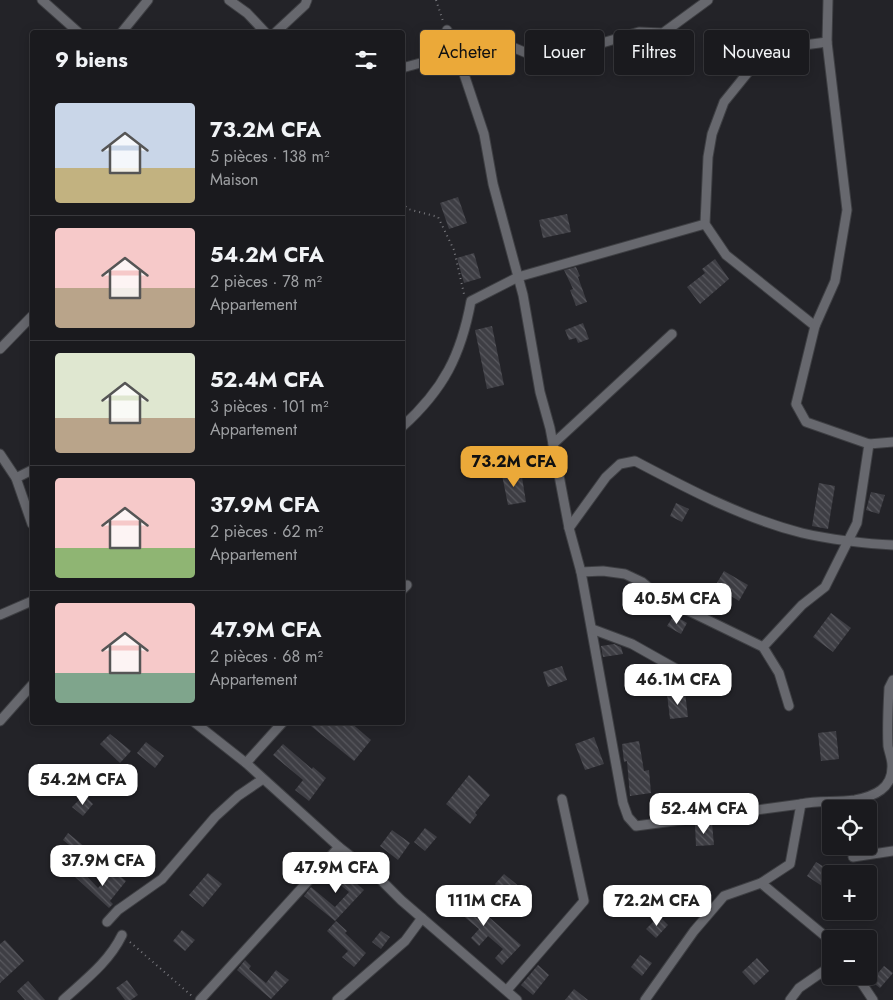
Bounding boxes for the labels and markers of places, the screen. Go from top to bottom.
pin: 73.2M CFA [457,446,571,488]
pin: 40.5M CFA [620,582,734,625]
pin: 46.1M CFA [621,664,735,706]
pin: 54.2M CFA [26,764,140,806]
pin: 52.4M CFA [647,792,761,835]
pin: 37.9M CFA [46,844,160,887]
pin: 47.9M CFA [279,852,393,894]
pin: 111M CFA [432,884,536,927]
pin: 72.2M CFA [600,884,714,927]

